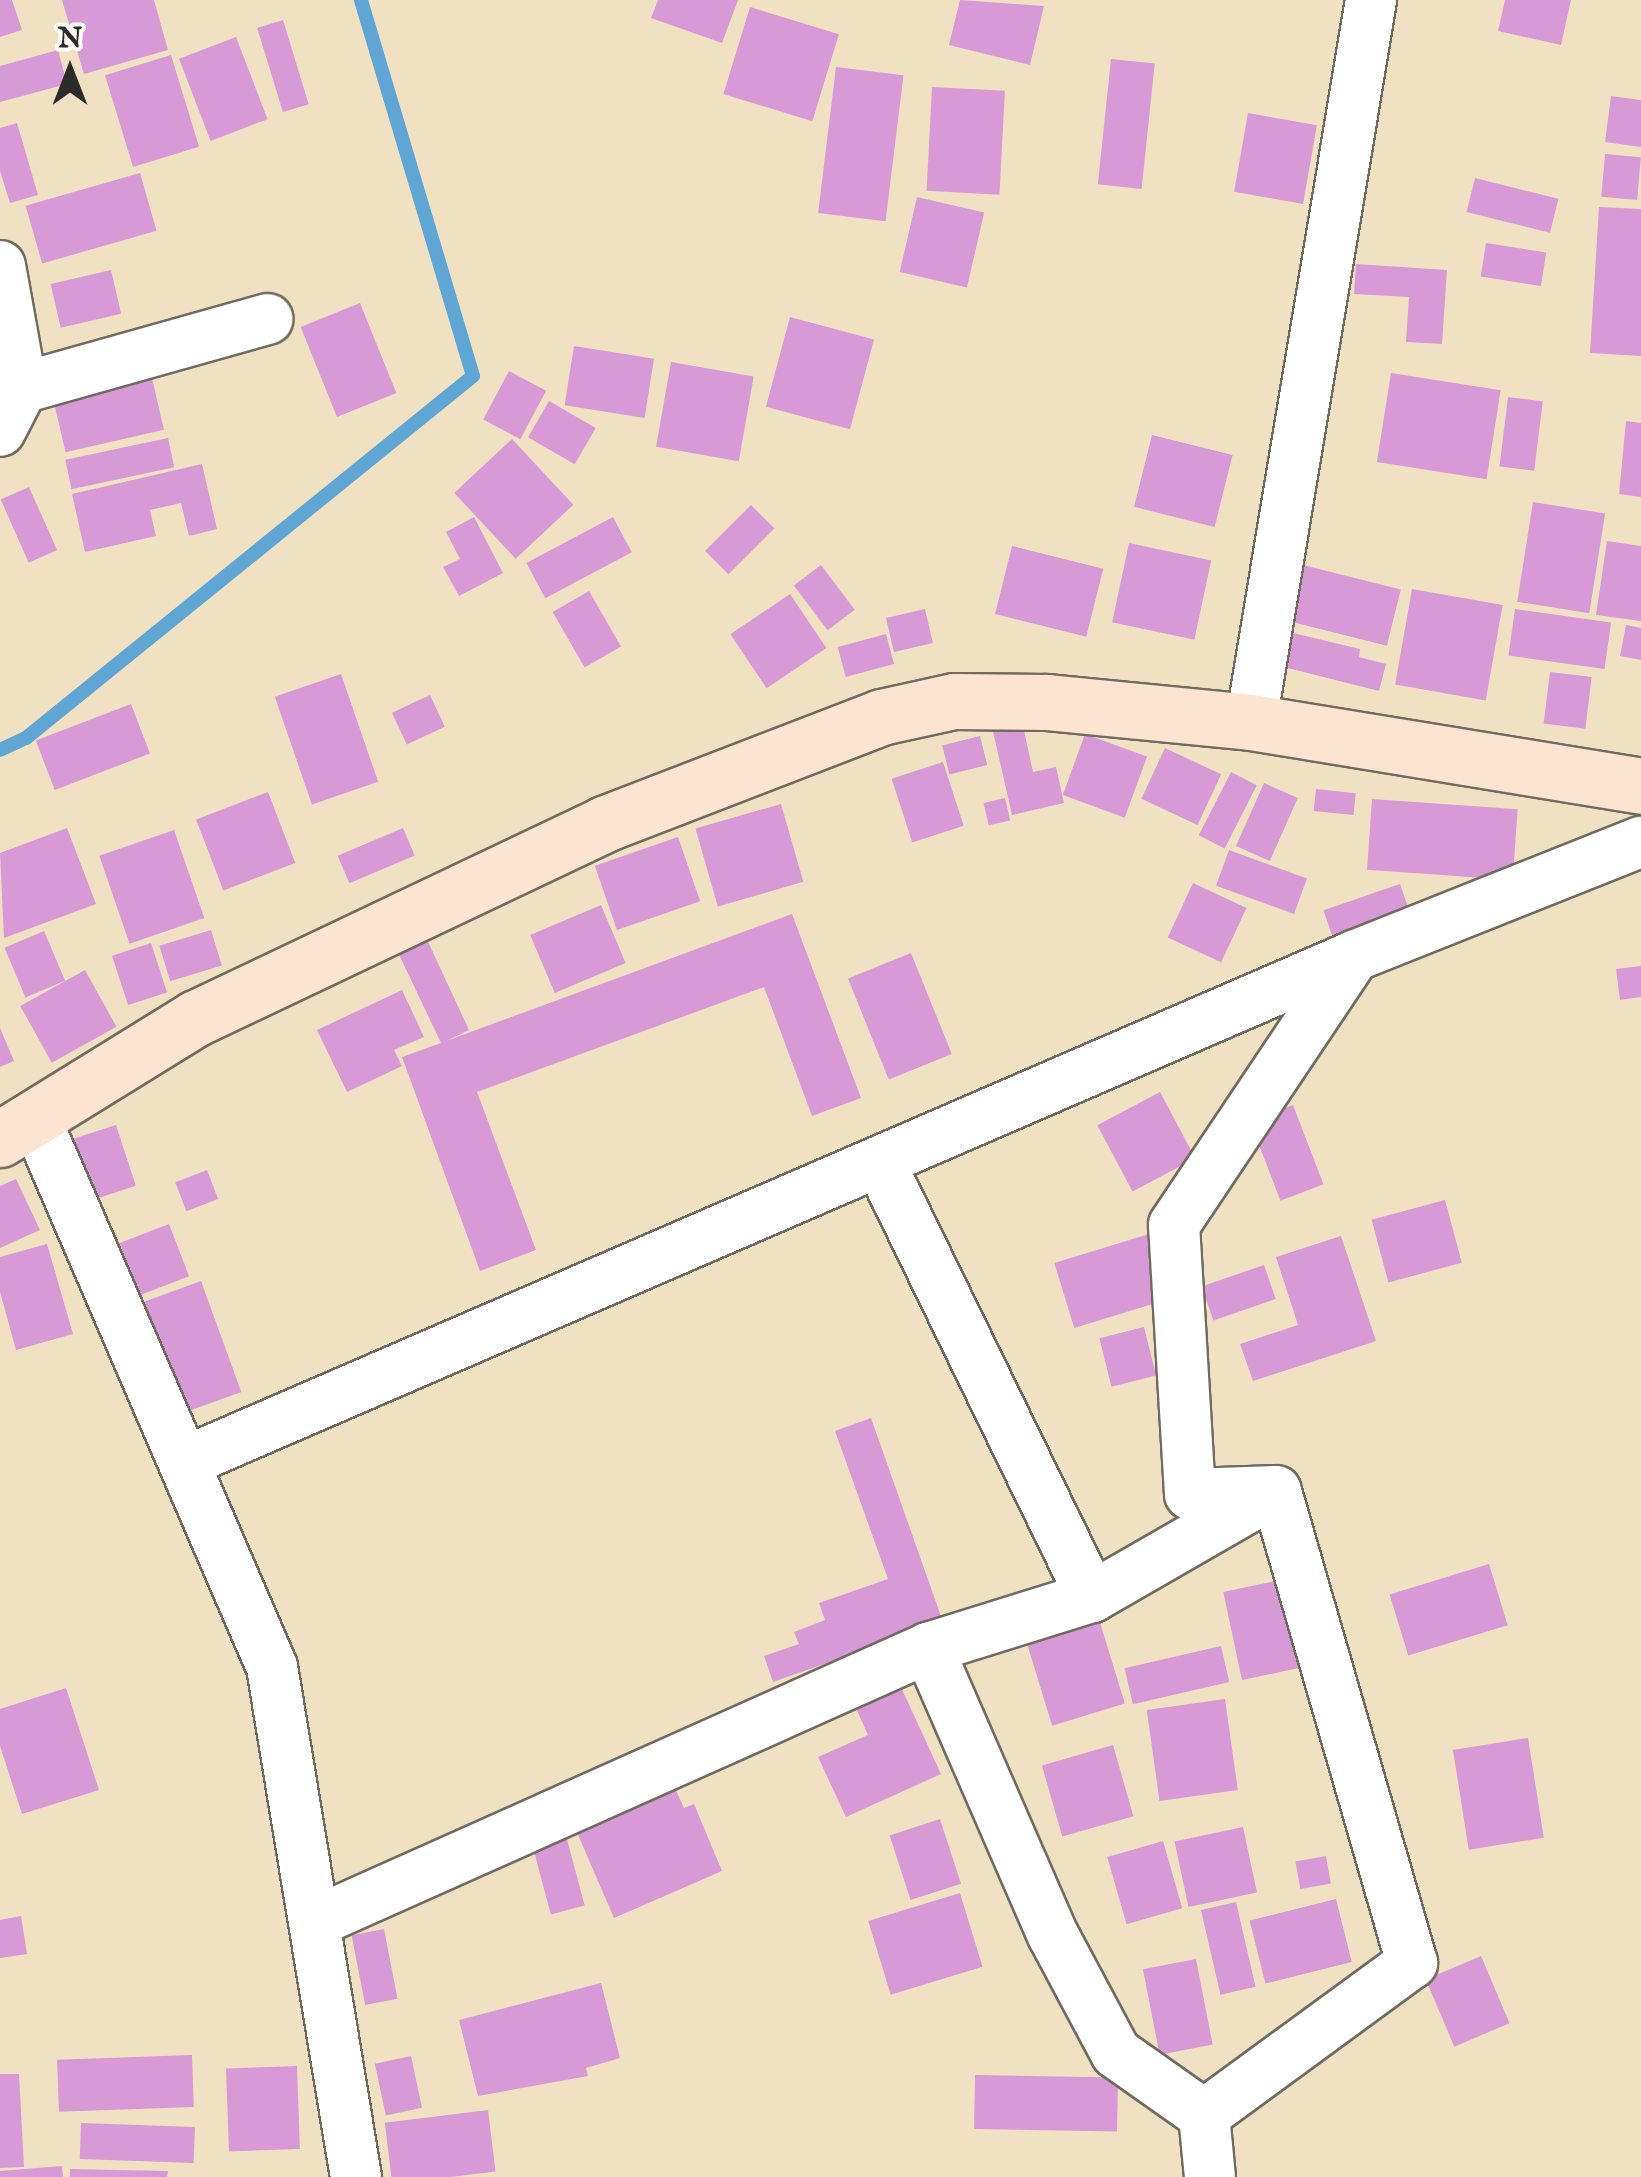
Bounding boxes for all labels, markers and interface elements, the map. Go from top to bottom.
north arrow [20,20,120,120]
text: N [58,22,82,57]

